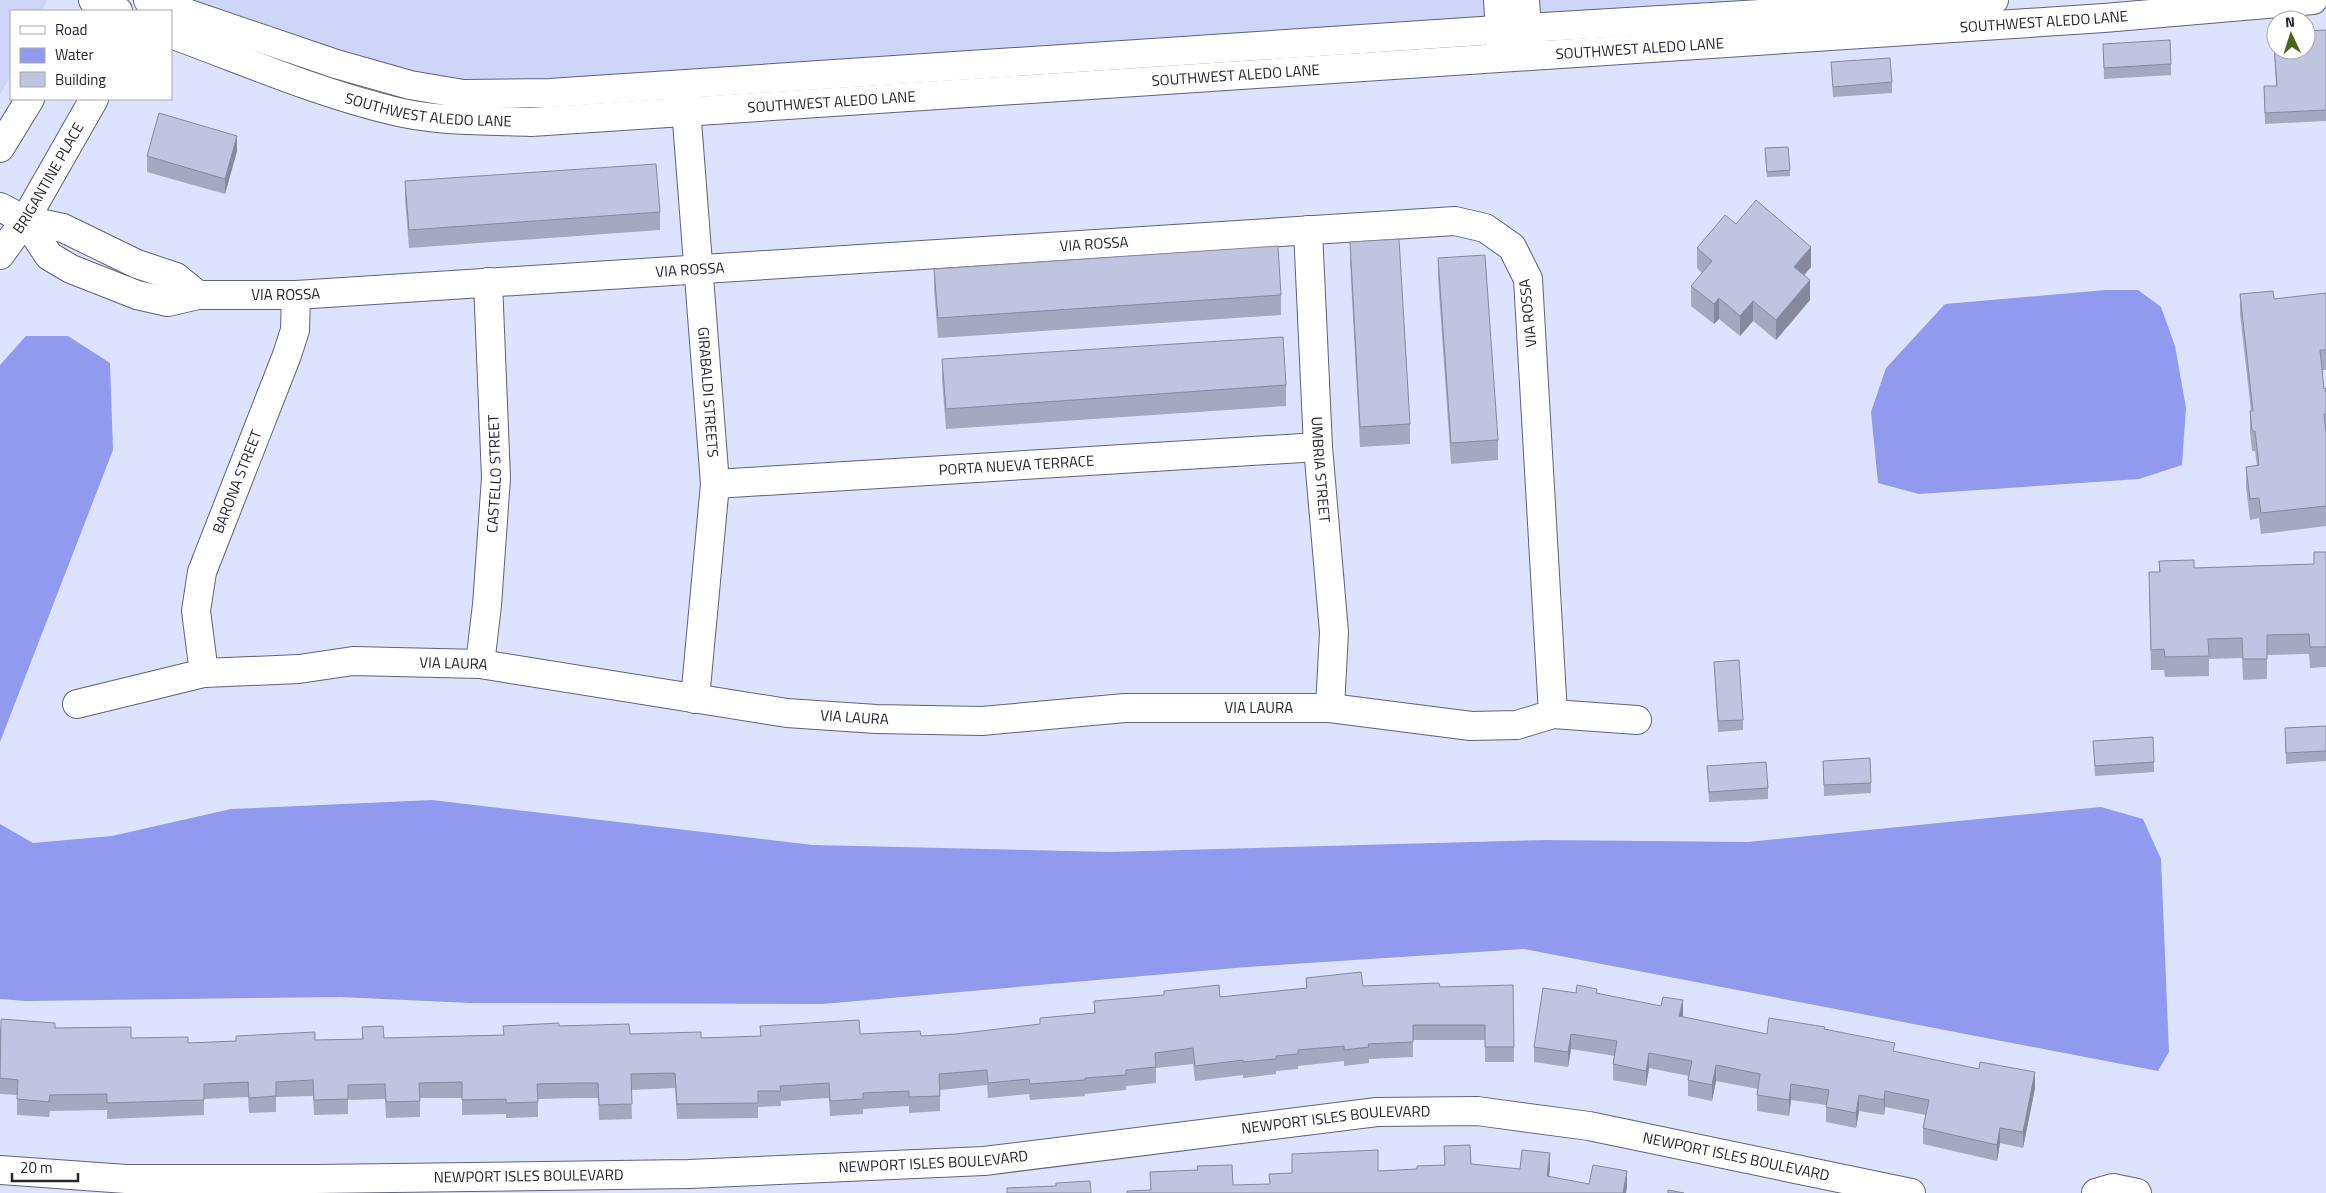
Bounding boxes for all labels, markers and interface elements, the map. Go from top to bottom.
street label: SOUTHWEST ALEDO LANE [1959,4,2129,39]
legend [10,10,172,100]
north arrow [2266,10,2316,60]
text: N [2284,11,2296,32]
text: Road [55,18,87,41]
street label: SOUTHWEST ALEDO LANE [1555,31,1725,65]
text: Water [55,43,94,66]
street label: SOUTHWEST ALEDO LANE [1151,58,1321,92]
text: Building [55,68,106,91]
street label: SOUTHWEST ALEDO LANE [747,85,916,119]
street label: SOUTHWEST ALEDO LANE [342,86,512,132]
street label: BRIGANTINE PLACE [7,118,89,238]
street label: VIA ROSSA [1059,230,1129,257]
street label: VIA ROSSA [655,256,725,283]
street label: VIA ROSSA [1512,278,1543,348]
street label: VIA ROSSA [251,281,321,306]
street label: GIRABALDI STREETS [692,326,725,458]
street label: CASTELLO STREET [480,414,507,534]
street label: UMBRIA STREET [1306,416,1337,524]
street label: BARONA STREET [206,426,268,537]
street label: PORTA NUEVA TERRACE [938,449,1095,481]
street label: VIA LAURA [419,651,490,676]
street label: VIA LAURA [1225,696,1293,719]
street label: VIA LAURA [820,703,889,730]
street label: NEWPORT ISLES BOULEVARD [1240,1099,1430,1140]
street label: NEWPORT ISLES BOULEVARD [1641,1126,1832,1187]
street label: NEWPORT ISLES BOULEVARD [838,1144,1029,1178]
scale bar [12,1150,79,1182]
text: 20 m [20,1156,53,1179]
street label: NEWPORT ISLES BOULEVARD [433,1163,624,1188]

